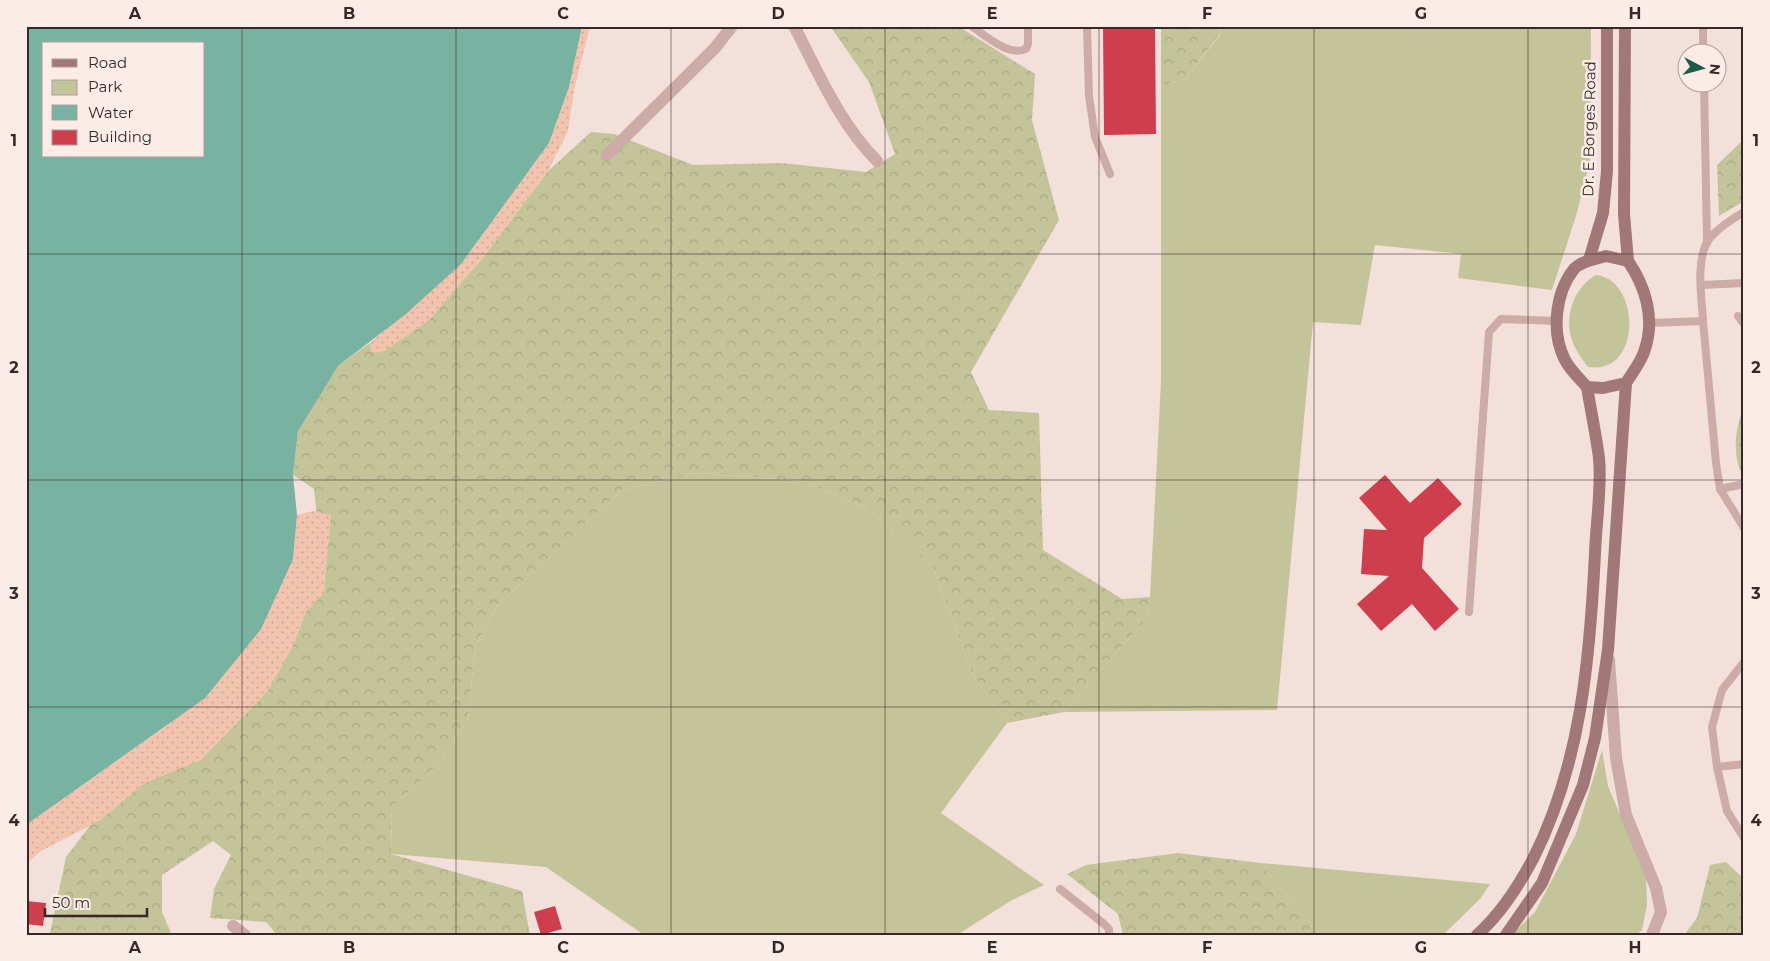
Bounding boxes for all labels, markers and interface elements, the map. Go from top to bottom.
text: A [128,4,142,23]
text: B [343,4,355,23]
text: C [557,4,569,23]
text: D [771,4,785,23]
text: E [987,4,997,23]
text: F [1202,4,1212,23]
text: G [1415,4,1427,23]
text: H [1629,4,1641,23]
legend [42,42,205,158]
north arrow [1678,42,1728,92]
text: Road [88,53,127,72]
street label: Dr. E Borges Road [1578,61,1600,197]
text: N [1705,63,1724,76]
text: Park [88,77,122,96]
text: Water [88,103,134,122]
text: Building [88,127,152,146]
text: 1 [11,131,17,150]
text: 1 [1753,131,1759,150]
text: 2 [9,358,19,377]
text: 2 [1751,358,1761,377]
text: 3 [8,584,19,603]
text: 3 [1750,584,1761,603]
text: 4 [8,811,20,830]
text: 4 [1750,811,1762,830]
scale bar [45,886,148,918]
text: 50 m [52,893,90,912]
text: A [128,938,142,957]
text: B [343,938,355,957]
text: C [557,938,569,957]
text: D [771,938,785,957]
text: E [987,938,997,957]
text: F [1202,938,1212,957]
text: G [1415,938,1427,957]
text: H [1629,938,1641,957]

